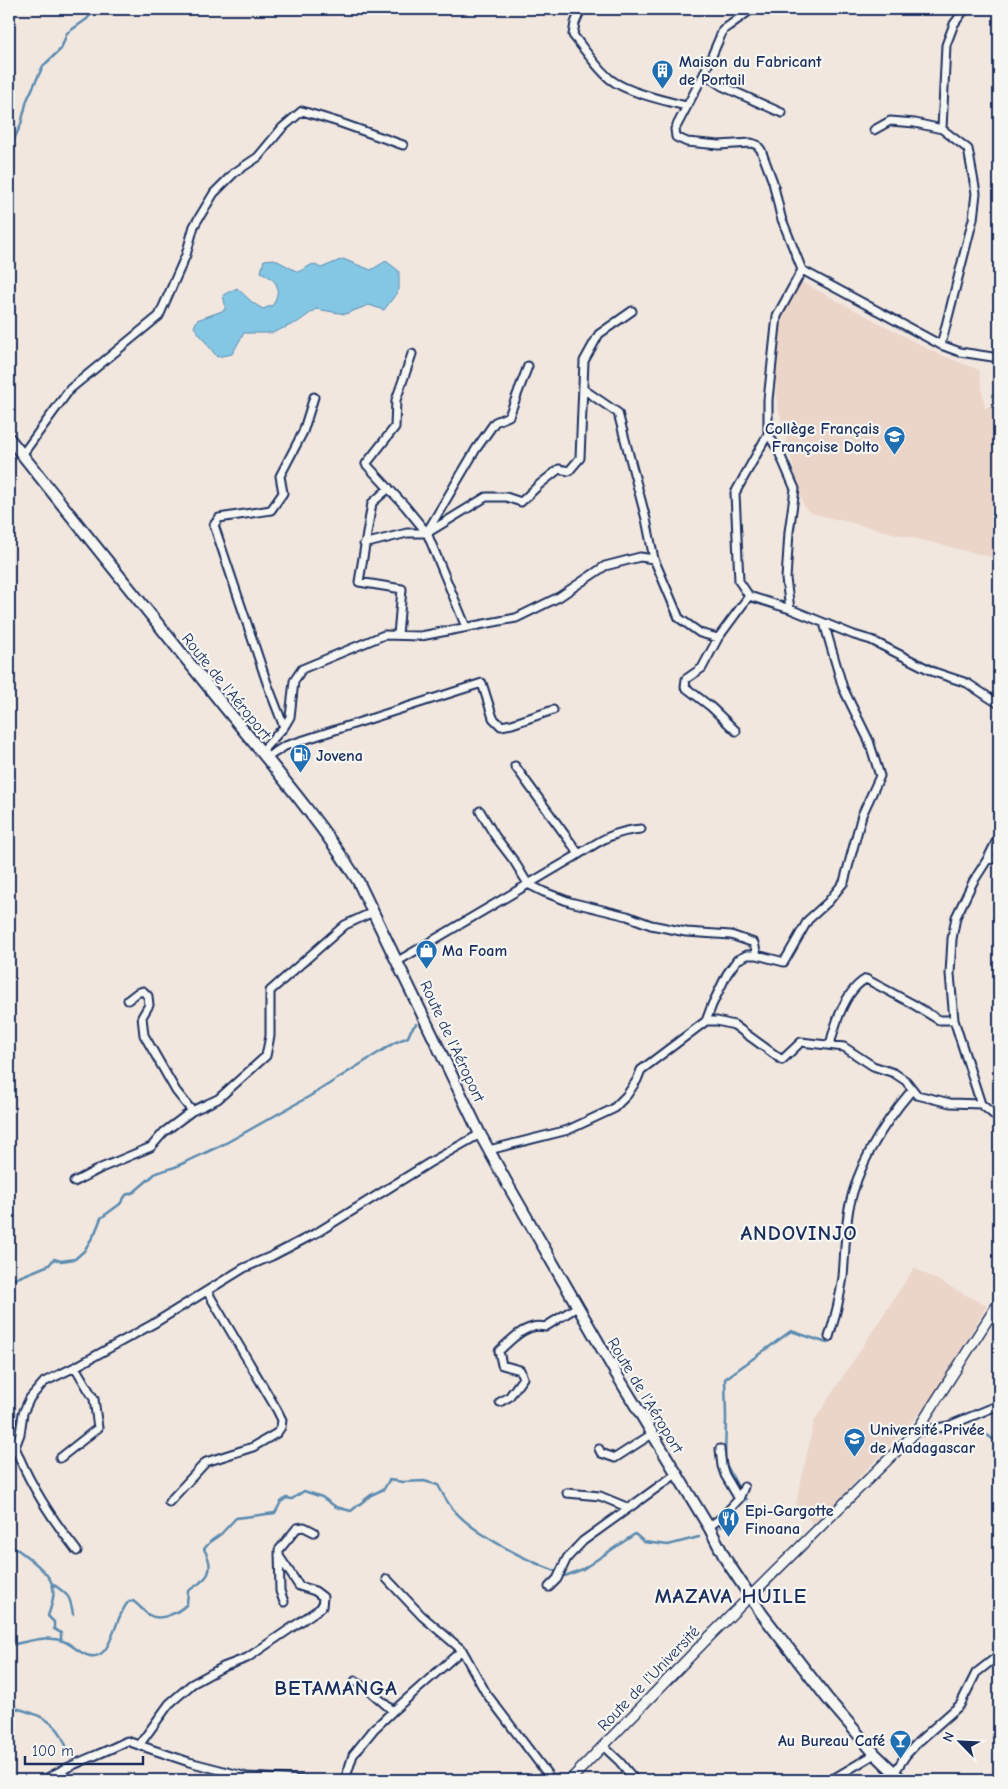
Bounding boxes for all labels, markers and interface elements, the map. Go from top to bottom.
place label: Maison du Fabricant de Portail [679,53,822,89]
building icon: Maison du Fabricant de Portail [651,58,675,89]
place label: Collège Français Françoise Dolto [765,420,879,456]
school or university icon: Collège Français Françoise Dolto [883,425,907,456]
street label: Route de l'Aéroport [178,630,275,744]
fuel station icon: Jovena [288,743,312,774]
place label: Jovena [316,747,363,765]
shop icon: Ma Foam [414,938,438,969]
place label: Ma Foam [442,942,507,960]
street label: Route de l'Aéroport [416,978,488,1105]
district label: ANDOVINJO [740,1221,858,1245]
street label: Route de l'Aéroport [604,1334,687,1457]
place label: Université Privée de Madagascar [870,1421,985,1457]
school or university icon: Université Privée de Madagascar [842,1426,866,1457]
place label: Epi-Gargotte Finoana [745,1502,834,1538]
restaurant icon: Epi-Gargotte Finoana [717,1507,741,1538]
district label: MAZAVA HUILE [655,1584,807,1608]
street label: Route de l'Université [594,1623,703,1735]
district label: BETAMANGA [274,1676,398,1700]
north arrow [936,1716,986,1766]
bar icon: Au Bureau Café [889,1728,913,1759]
text: N [939,1729,958,1745]
place label: Au Bureau Café [778,1732,885,1750]
scale bar [25,1734,142,1766]
text: 100 m [32,1742,74,1760]

